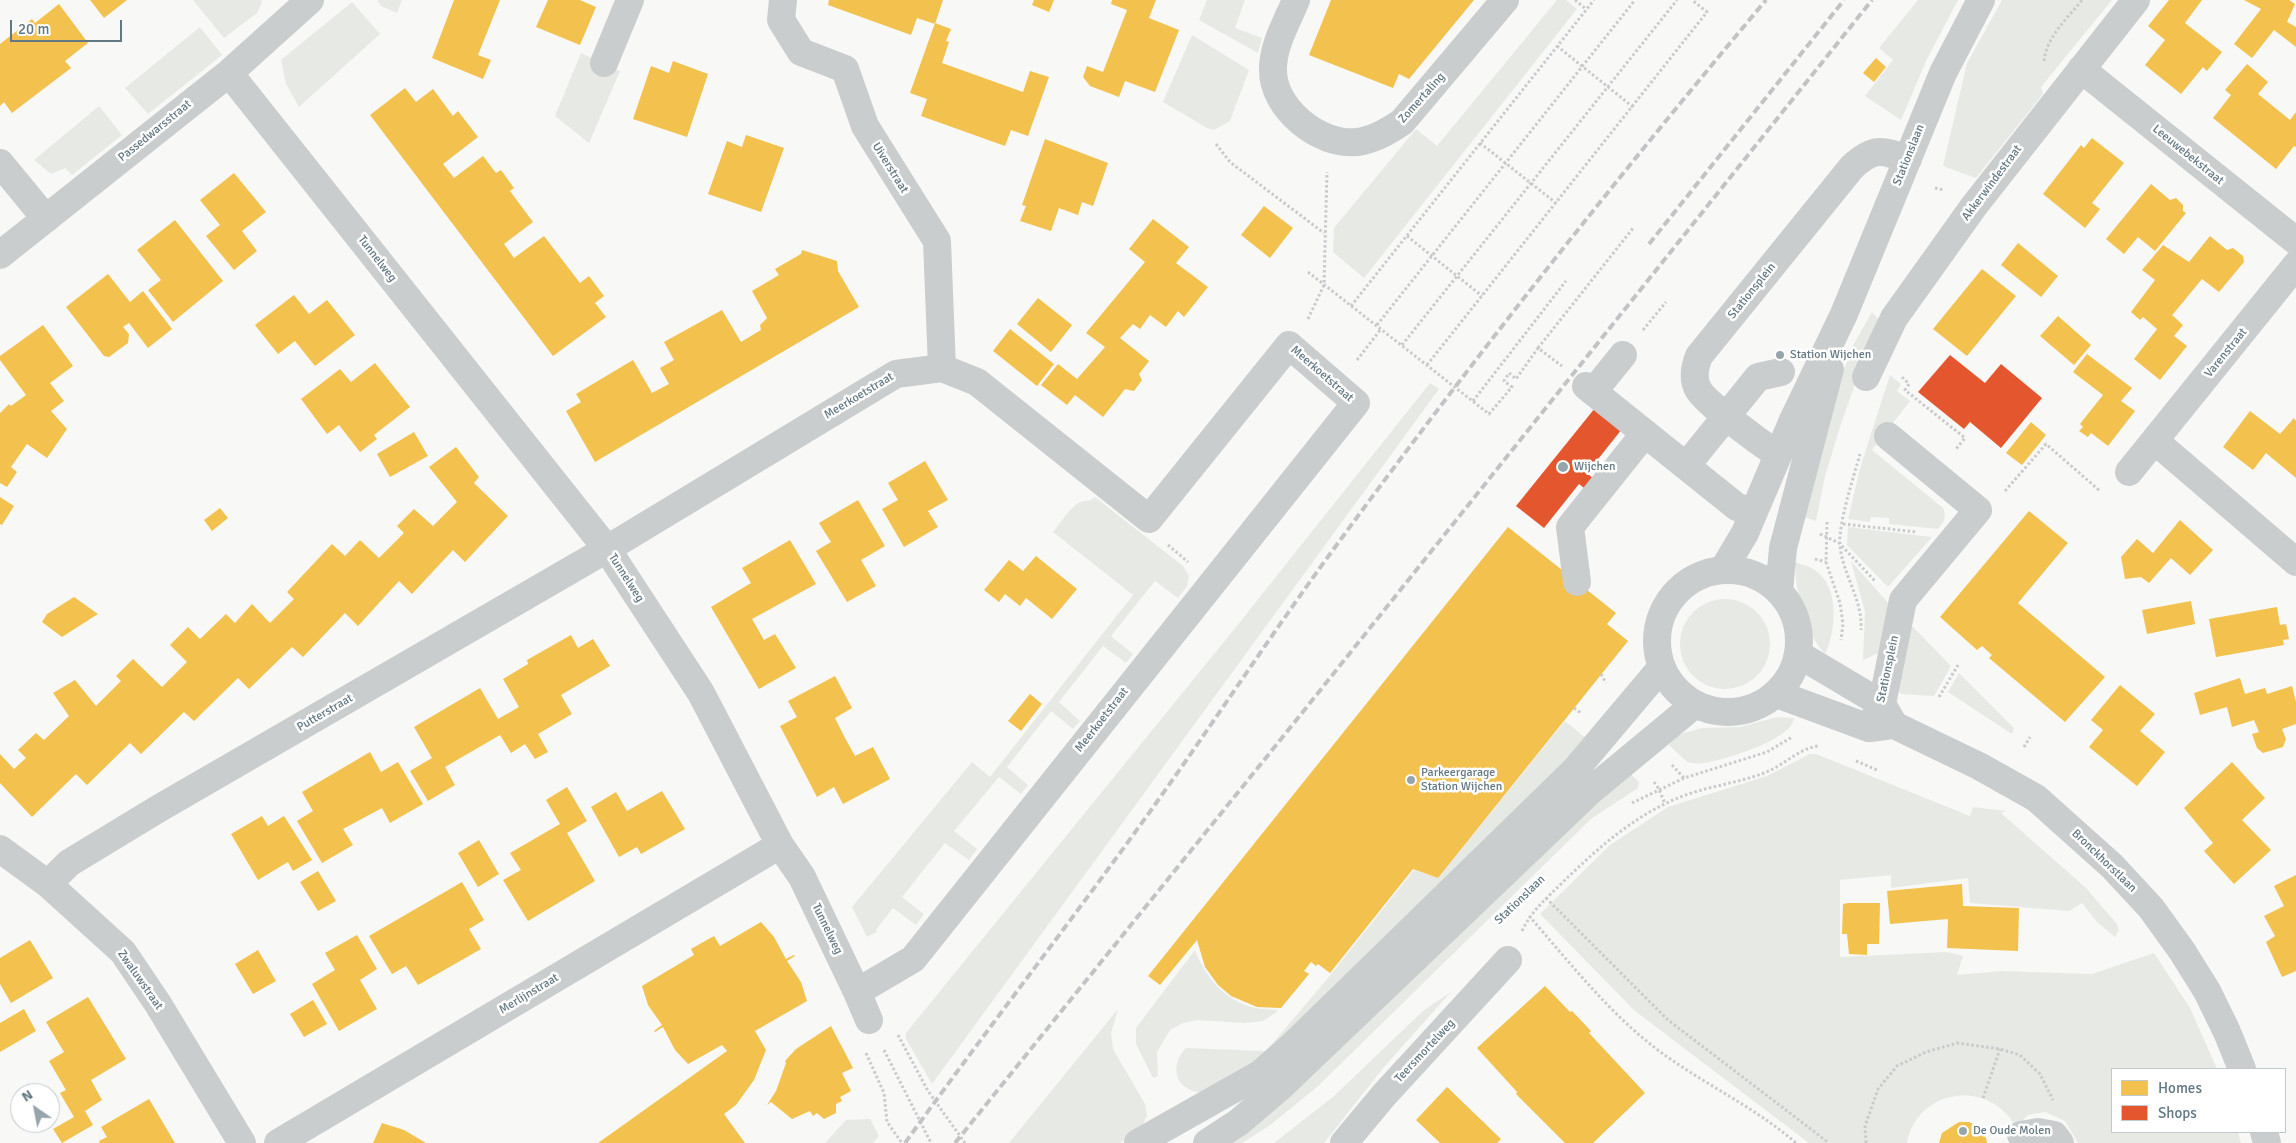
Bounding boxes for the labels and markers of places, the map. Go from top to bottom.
place label: Station Wijchen [1790,348,1871,362]
marker: Station Wijchen [1774,349,1786,361]
marker: Wijchen [1556,460,1570,474]
place label: Wijchen [1574,460,1616,474]
place label: Parkeergarage Station Wijchen [1421,766,1502,794]
marker: Parkeergarage Station Wijchen [1405,774,1417,786]
place label: De Oude Molen [1973,1124,2051,1138]
marker: De Oude Molen [1957,1125,1969,1137]

